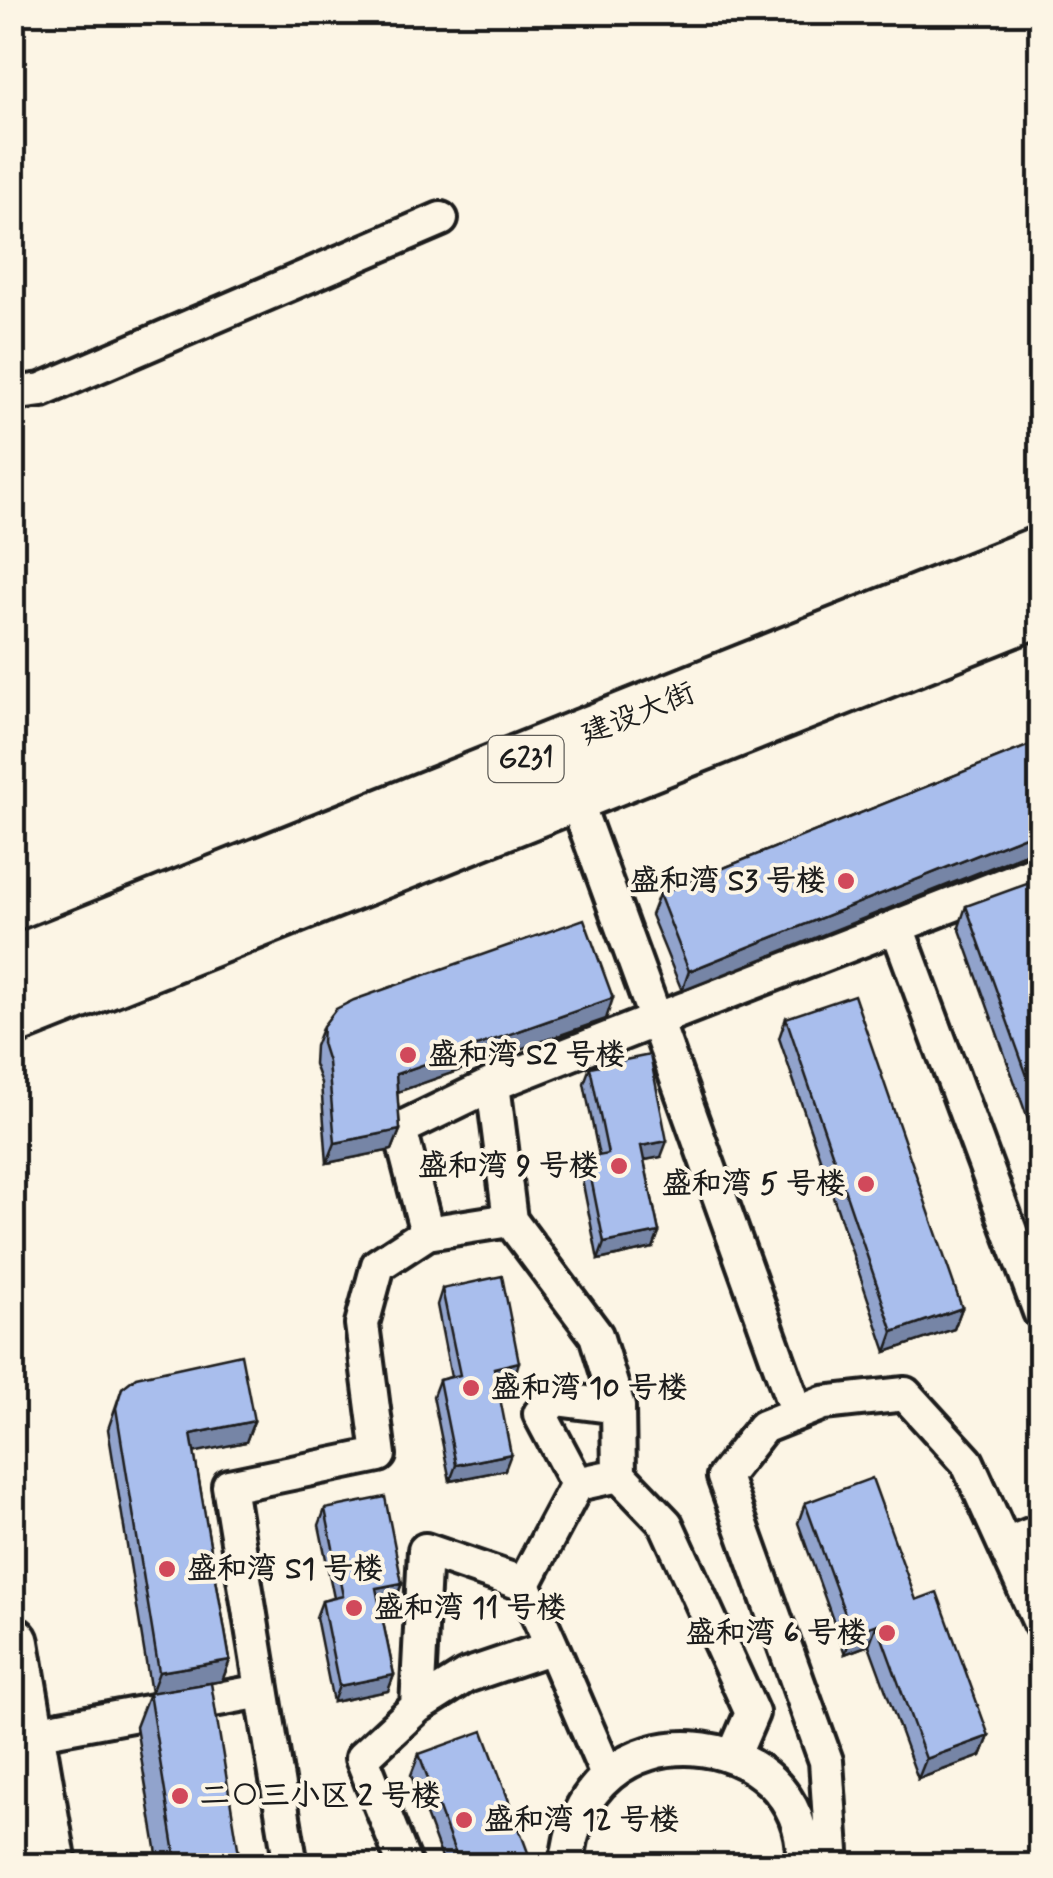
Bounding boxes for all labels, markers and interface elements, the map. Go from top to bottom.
street label: 建设大街 [575,673,701,755]
road number: G231 [488,736,564,782]
place label: 盛和湾 S3 号楼 [630,862,826,901]
marker: 盛和湾 S3 号楼 [835,870,857,892]
place label: 盛和湾 S2 号楼 [428,1036,626,1075]
marker: 盛和湾 S2 号楼 [397,1044,419,1066]
place label: 盛和湾 9 号楼 [418,1147,599,1186]
marker: 盛和湾 9 号楼 [608,1155,630,1177]
place label: 盛和湾 5 号楼 [662,1165,846,1204]
marker: 盛和湾 5 号楼 [855,1173,877,1195]
place label: 盛和湾 10 号楼 [491,1369,688,1408]
marker: 盛和湾 10 号楼 [460,1377,482,1399]
place label: 盛和湾 S1 号楼 [187,1550,383,1589]
marker: 盛和湾 S1 号楼 [156,1558,178,1580]
place label: 盛和湾 11 号楼 [374,1589,567,1628]
marker: 盛和湾 11 号楼 [343,1597,365,1619]
place label: 盛和湾 6 号楼 [685,1614,867,1653]
marker: 盛和湾 6 号楼 [876,1622,898,1644]
place label: 二〇三小区 2 号楼 [200,1777,441,1816]
marker: 二〇三小区 2 号楼 [169,1785,191,1807]
place label: 盛和湾 12 号楼 [484,1801,679,1840]
marker: 盛和湾 12 号楼 [453,1809,475,1831]

